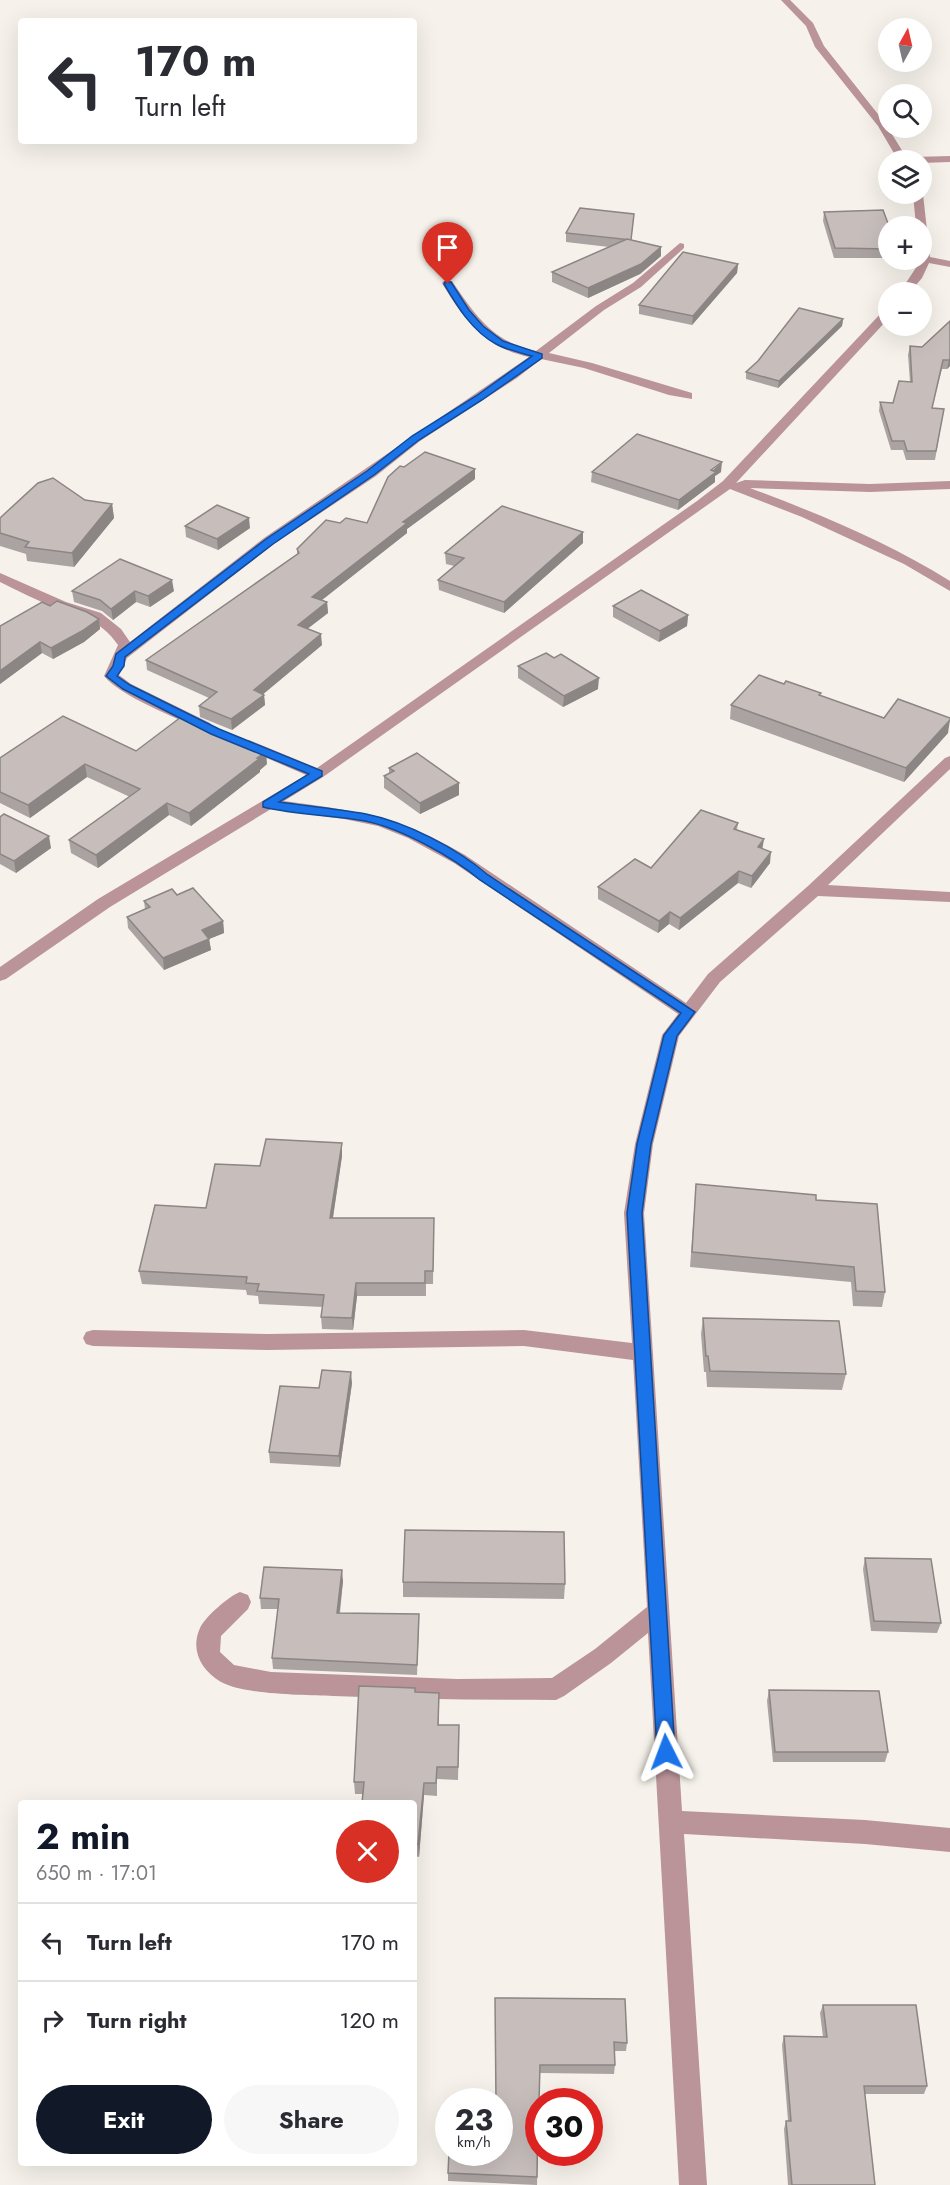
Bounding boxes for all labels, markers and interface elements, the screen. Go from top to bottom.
north arrow [878,18,932,72]
map controls [878,18,932,336]
text: 170 m [135,31,257,92]
icon: left [36,42,114,120]
button: search [878,84,932,138]
text: Turn left [135,87,225,126]
button: layers [878,150,932,204]
button: + [878,216,932,270]
pin [422,222,473,284]
icon: arrive [431,231,464,264]
button: − [878,282,932,336]
position arrow [634,1720,698,1784]
text: 2 min [36,1810,131,1862]
button: close [336,1820,399,1883]
text: 650 m · 17:01 [36,1859,157,1888]
icon: left [36,1926,69,1959]
text: Turn left [87,1926,172,1958]
text: 170 m [341,1926,399,1958]
icon: right [36,2004,69,2037]
text: Turn right [87,2004,187,2036]
text: 120 m [340,2004,399,2036]
button: Exit [36,2085,212,2154]
button: Share [224,2085,399,2154]
speed limit sign: 30 [525,2088,603,2166]
text: 23 [455,2098,493,2141]
text: km/h [457,2131,491,2153]

